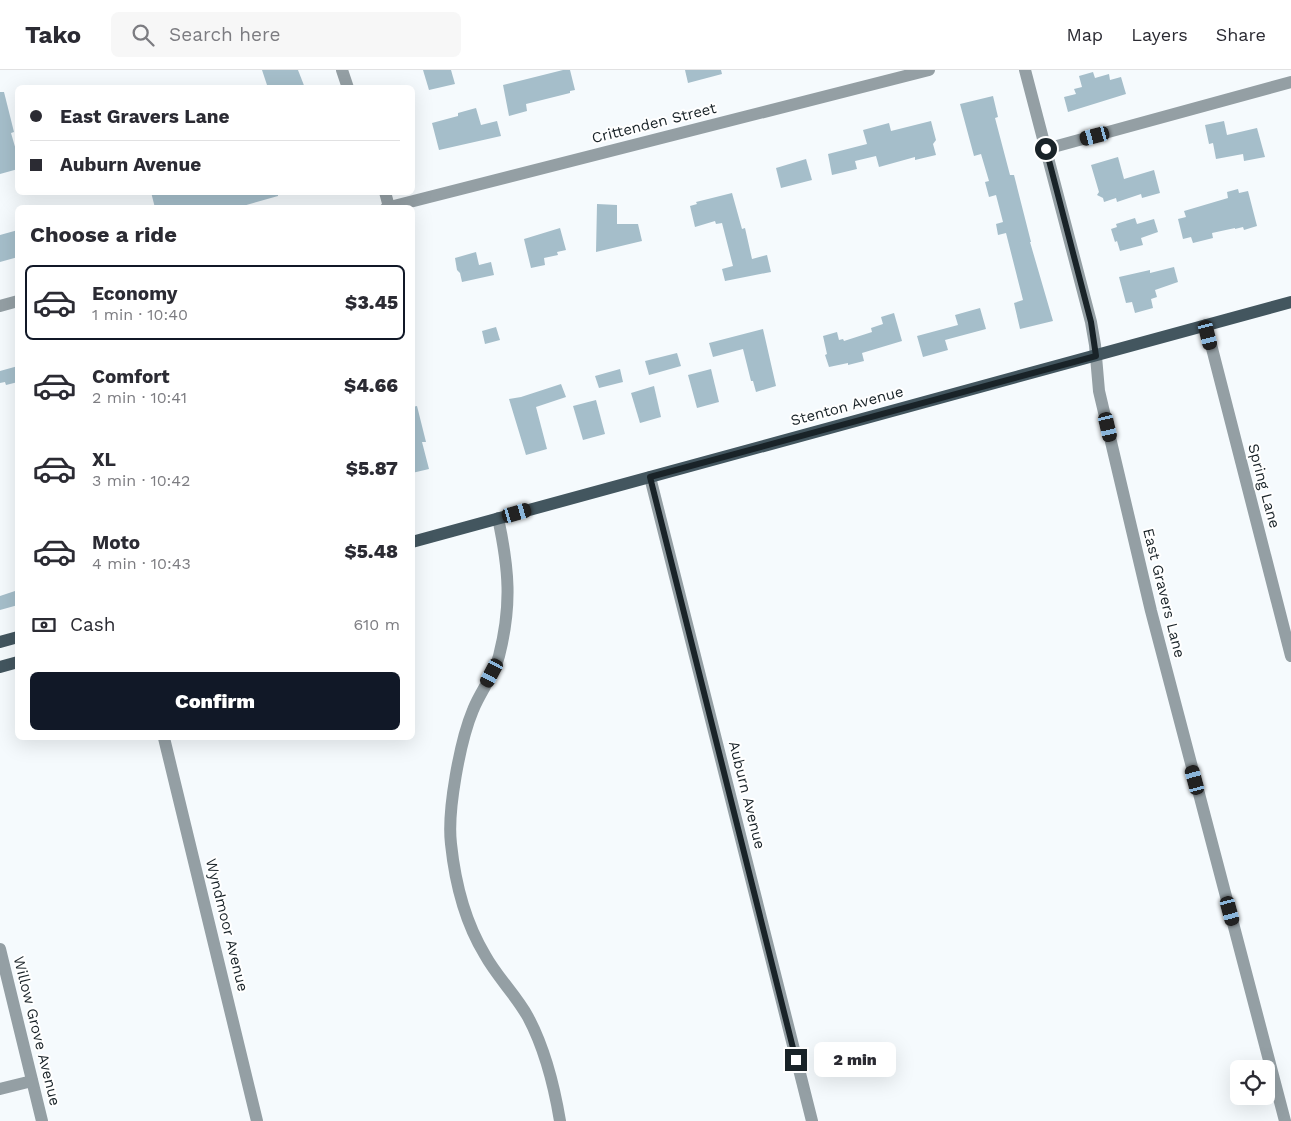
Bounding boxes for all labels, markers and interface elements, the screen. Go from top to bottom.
search box [111,12,461,57]
text: Tako [25,21,81,49]
icon: search [129,21,157,49]
text: Search here [169,23,280,46]
text: Map [1066,24,1103,45]
text: Layers [1131,24,1188,45]
text: Share [1216,24,1266,45]
street label: Crittenden Street [590,99,719,147]
text: East Gravers Lane [60,105,230,128]
car [1078,125,1111,147]
route start [1035,138,1057,160]
text: Auburn Avenue [60,153,201,176]
text: Choose a ride [30,222,177,247]
icon: car [32,280,77,325]
text: Economy [92,282,177,305]
text: $3.45 [345,291,398,314]
text: 1 min · 10:40 [92,305,188,324]
car [1197,319,1218,351]
icon: car [32,363,77,408]
text: Comfort [92,365,170,388]
text: $4.66 [344,374,398,397]
street label: Stenton Avenue [789,382,905,430]
text: 2 min · 10:41 [92,388,187,407]
car [1097,411,1118,443]
street label: Spring Lane [1244,442,1284,530]
icon: car [32,446,77,491]
text: XL [92,448,116,471]
text: $5.87 [346,457,398,480]
text: 3 min · 10:42 [92,471,190,490]
car [500,502,533,524]
street label: East Gravers Lane [1139,526,1189,660]
icon: car [32,529,77,574]
text: Moto [92,531,140,554]
text: $5.48 [344,540,398,563]
text: 4 min · 10:43 [92,554,191,573]
icon: cash [30,611,58,639]
text: Cash [70,613,116,636]
text: 610 m [353,615,400,634]
car [478,656,505,690]
button: Confirm [30,672,400,730]
street label: Auburn Avenue [725,739,769,851]
car [1183,764,1206,796]
street label: Wyndmoor Avenue [202,857,252,993]
car [1218,895,1241,927]
street label: Willow Grove Avenue [10,954,64,1108]
callout: 2 min [814,1042,896,1078]
route end [785,1049,807,1071]
text: 2 min [833,1050,877,1069]
map controls [1230,1060,1275,1105]
button: locate [1230,1060,1275,1105]

